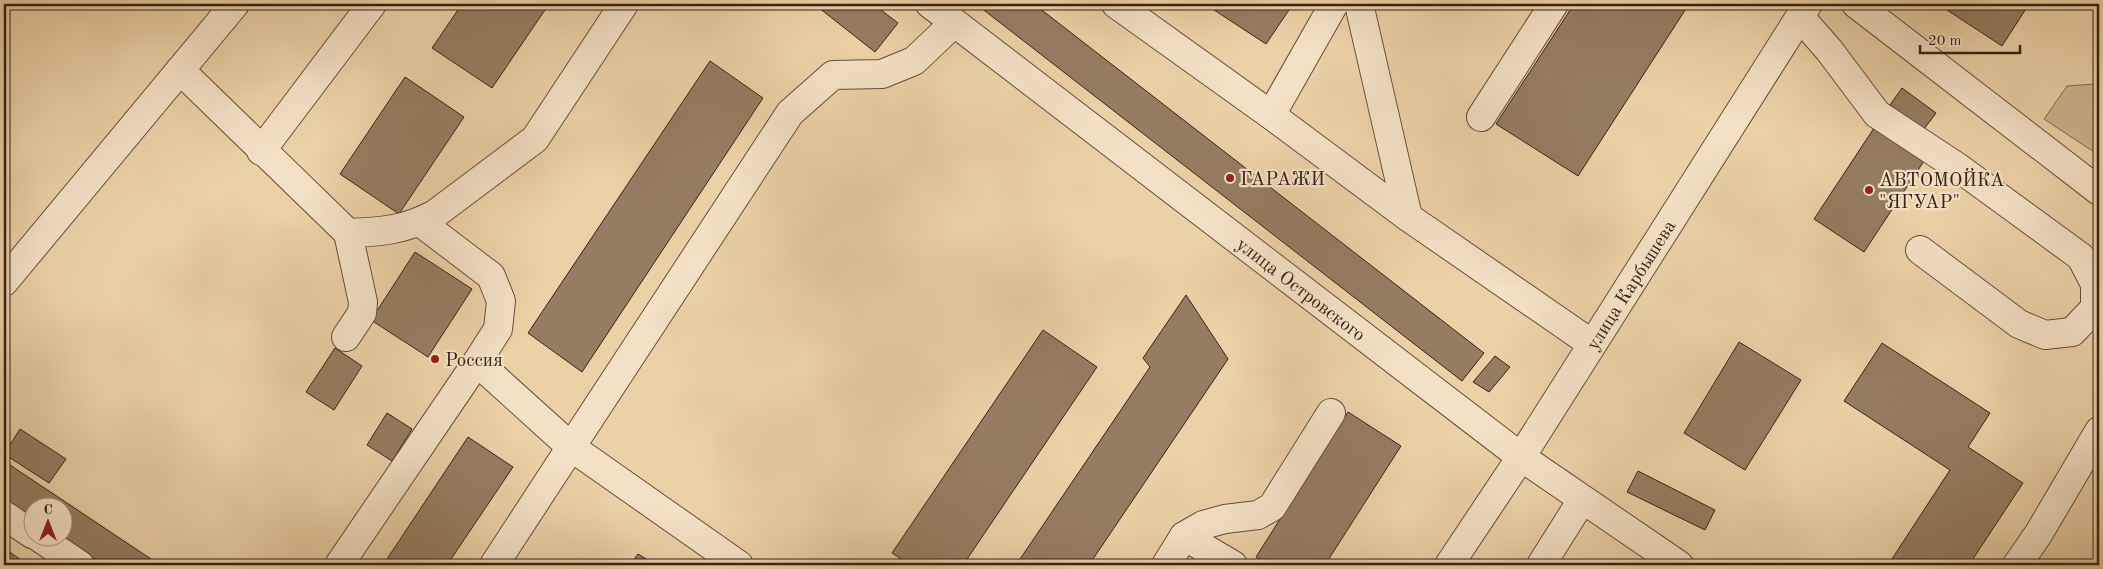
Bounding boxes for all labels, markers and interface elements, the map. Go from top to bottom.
scale bar [1920,22,2020,54]
text: 20 m [1928,34,1962,49]
place label: АВТОМОЙКА "ЯГУАР" [1879,168,2005,213]
place label: ГАРАЖИ [1240,171,1325,190]
marker: ГАРАЖИ [1224,172,1236,184]
marker: АВТОМОЙКА "ЯГУАР" [1863,184,1875,196]
street label: улица Карбышева [1584,217,1681,354]
street label: улица Островского [1232,235,1368,346]
place label: Россия [445,352,503,371]
marker: Россия [429,353,441,365]
north arrow [22,496,72,546]
text: С [43,503,53,517]

